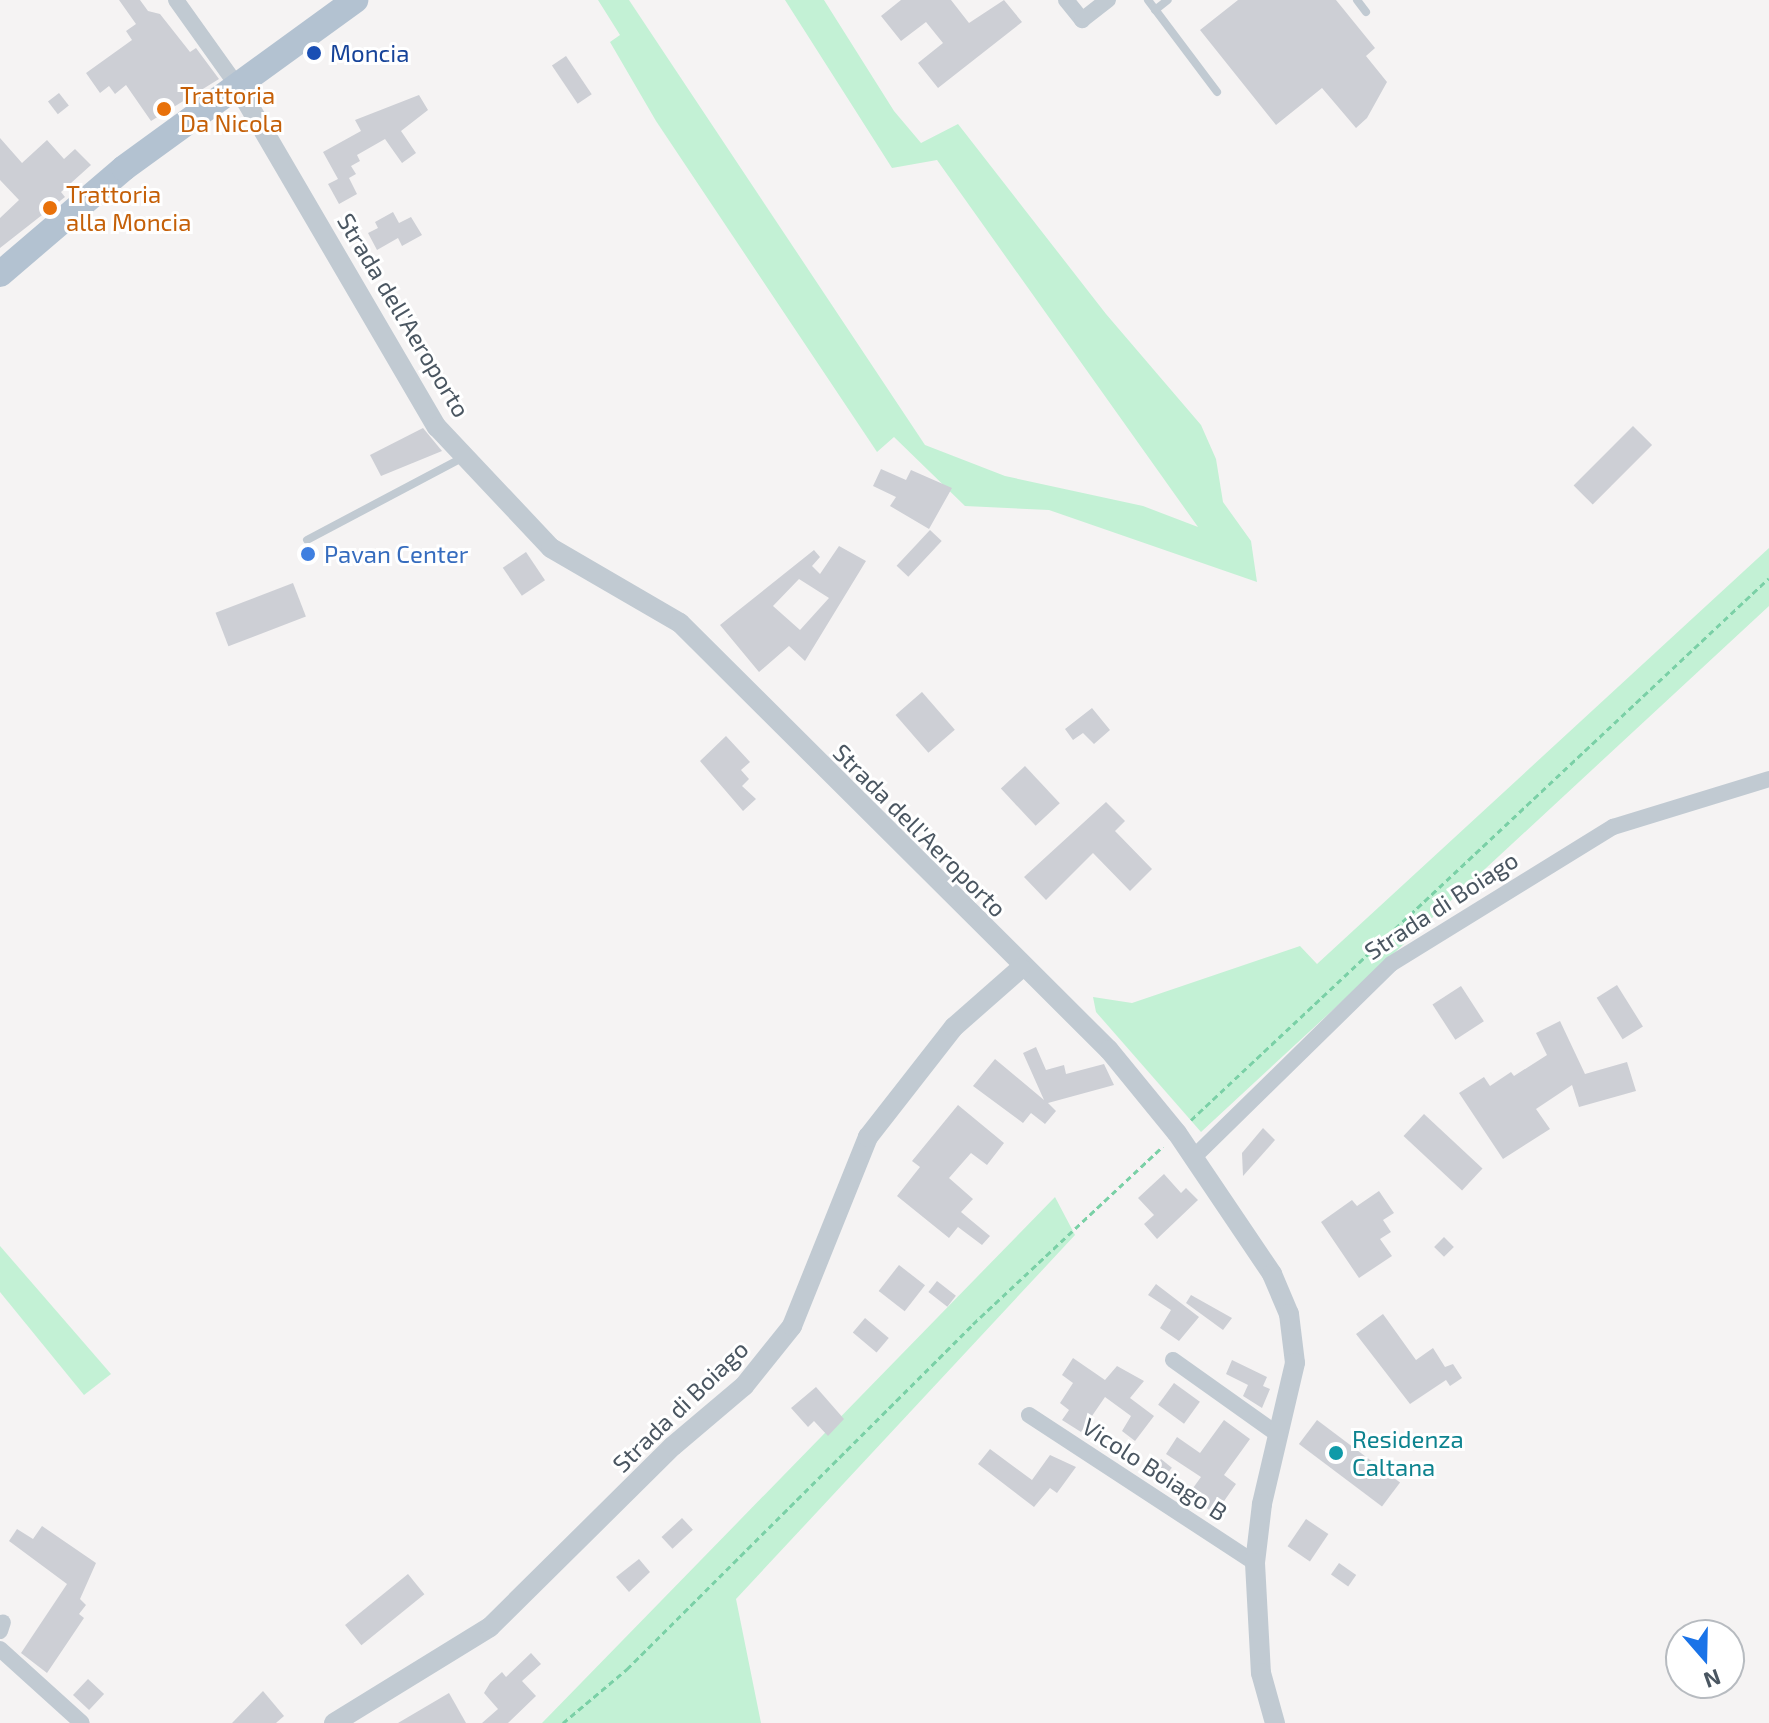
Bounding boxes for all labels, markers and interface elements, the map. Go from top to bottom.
place label: Moncia [330,39,409,67]
marker: Moncia [305,44,323,62]
place label: Trattoria Da Nicola [180,81,283,137]
marker: Trattoria Da Nicola [155,100,173,118]
place label: Trattoria alla Moncia [66,180,191,236]
marker: Trattoria alla Moncia [41,199,59,217]
street label: Strada dell'Aeroporto [332,208,476,422]
place label: Pavan Center [324,540,468,568]
marker: Pavan Center [299,545,317,563]
street label: Strada dell'Aeroporto [828,738,1012,922]
street label: Strada di Boiago [1359,845,1523,965]
street label: Strada di Boiago [606,1334,754,1478]
street label: Vicolo Boiago B [1077,1412,1233,1526]
place label: Residenza Caltana [1352,1425,1464,1481]
marker: Residenza Caltana [1327,1444,1345,1462]
north arrow [1665,1619,1745,1699]
text: N [1701,1665,1724,1695]

